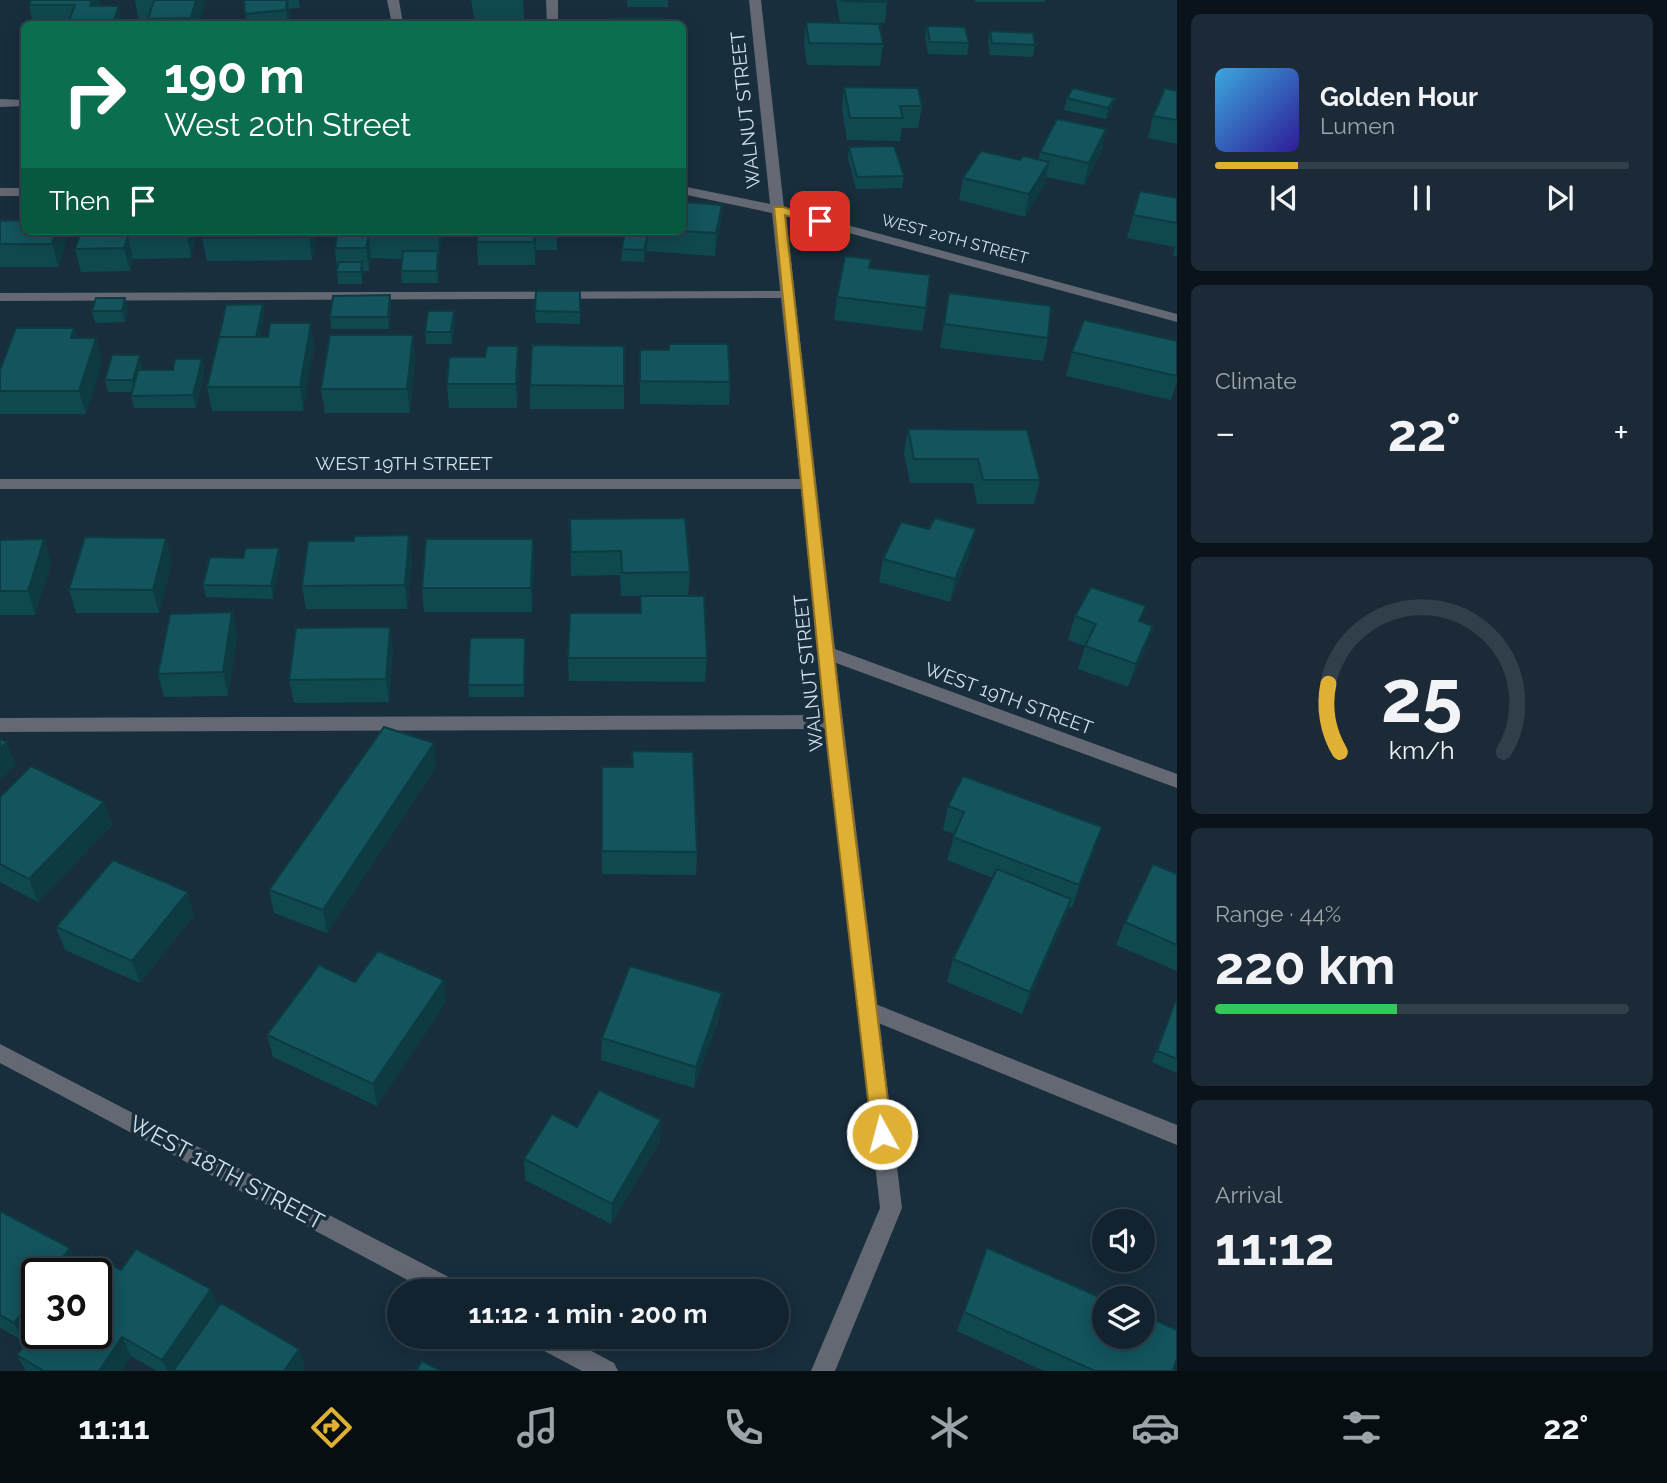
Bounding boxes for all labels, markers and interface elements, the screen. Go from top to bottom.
street label: WALNUT STREET [726,30,764,190]
text: 190 m [164,47,305,104]
icon: right [49,49,140,140]
text: Golden Hour [1320,82,1478,112]
text: West 20th Street [164,106,411,143]
text: Lumen [1320,112,1395,139]
icon: previous [1265,179,1303,217]
icon: pause [1403,179,1441,217]
icon: next [1541,179,1579,217]
icon: arrive [124,182,162,220]
text: Then [49,186,110,216]
pin [790,191,850,251]
icon: arrive [801,202,839,240]
street label: WEST 20TH STREET [879,210,1031,268]
text: Climate [1215,367,1297,394]
text: 22° [1388,402,1461,463]
text: − [1215,410,1235,455]
text: + [1613,410,1629,455]
street label: WEST 19TH STREET [315,452,493,474]
street label: WALNUT STREET [789,593,827,753]
text: 25 [1381,654,1463,739]
street label: WEST 19TH STREET [922,657,1096,739]
text: km/h [1389,734,1455,764]
text: Range · 44% [1215,900,1341,927]
text: 220 km [1215,935,1396,996]
position arrow [845,1097,919,1171]
street label: WEST 18TH STREET [125,1109,329,1235]
text: Arrival [1215,1181,1282,1208]
map controls [1092,1209,1155,1349]
button: sound [1092,1209,1155,1272]
text: 11:12 [1215,1216,1334,1277]
speed limit sign: 30 [21,1258,112,1349]
button: layers [1092,1286,1155,1349]
text: 11:12 · 1 min · 200 m [469,1299,707,1329]
icon: directions [307,1403,356,1452]
icon: music [513,1403,562,1452]
icon: phone [719,1403,768,1452]
icon: climate [925,1403,974,1452]
icon: car [1131,1403,1180,1452]
icon: filters [1337,1403,1386,1452]
text: 11:11 [79,1409,150,1446]
text: 22° [1543,1409,1588,1446]

